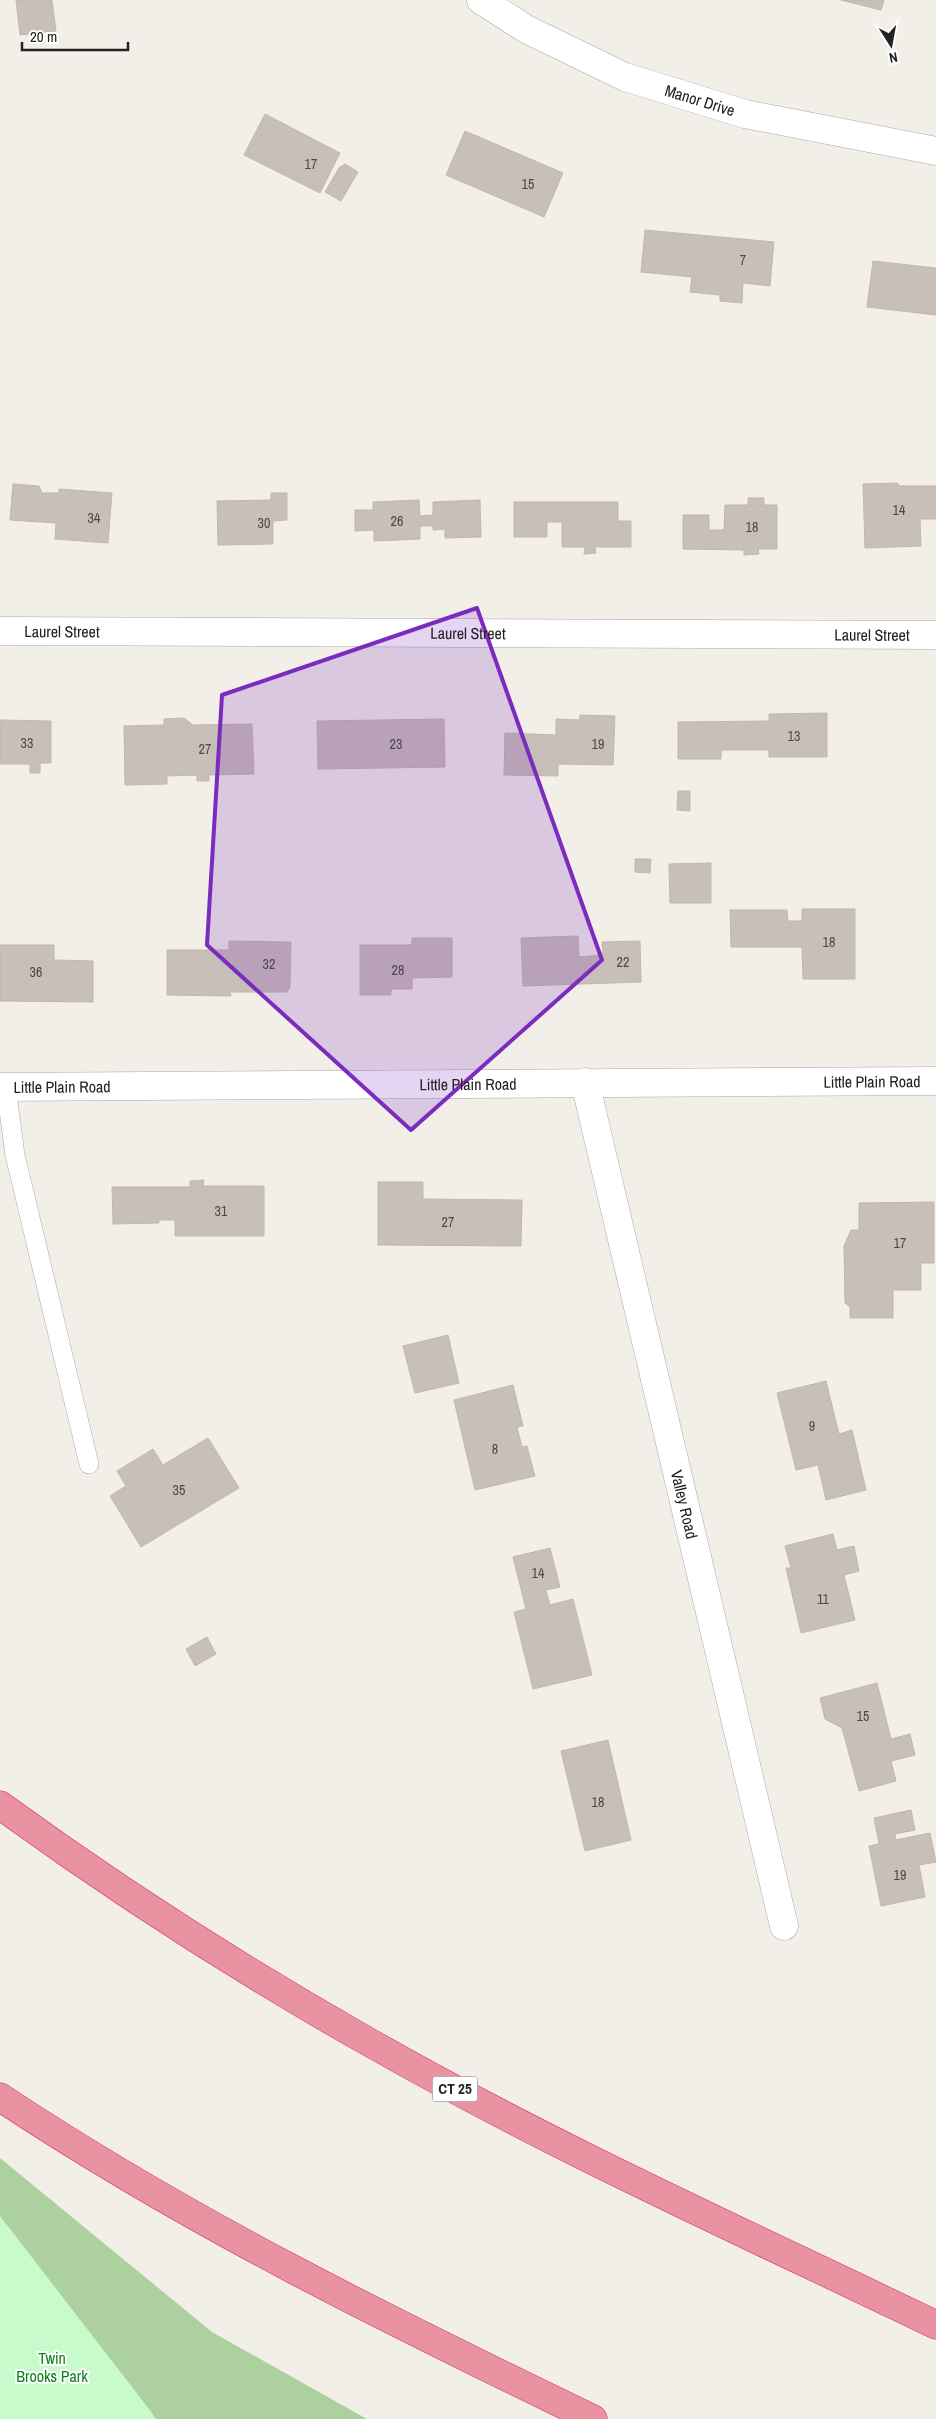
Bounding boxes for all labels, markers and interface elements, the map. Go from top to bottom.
scale bar [22,20,129,52]
north arrow [866,20,916,70]
text: 20 m [30,26,57,47]
text: N [888,48,899,67]
street label: Manor Drive [662,79,738,121]
house number: 17 [305,155,317,173]
house number: 15 [522,175,534,193]
house number: 7 [740,251,746,269]
house number: 14 [893,501,906,519]
house number: 34 [88,509,101,527]
house number: 26 [391,512,403,530]
house number: 30 [258,514,270,532]
house number: 18 [746,518,758,536]
street label: Laurel Street [24,620,100,642]
street label: Laurel Street [430,622,506,644]
street label: Laurel Street [834,624,910,646]
house number: 13 [788,727,800,745]
house number: 33 [21,734,33,752]
house number: 23 [390,735,402,753]
house number: 19 [592,735,604,753]
house number: 27 [199,740,211,758]
house number: 18 [823,933,835,951]
house number: 22 [617,953,629,971]
house number: 32 [263,955,275,973]
house number: 28 [392,961,404,979]
house number: 36 [30,963,42,981]
street label: Little Plain Road [823,1070,921,1093]
street label: Little Plain Road [419,1073,517,1095]
street label: Little Plain Road [13,1075,111,1098]
house number: 31 [215,1202,228,1220]
house number: 27 [442,1213,454,1231]
house number: 17 [894,1234,906,1252]
house number: 9 [809,1417,815,1435]
house number: 8 [492,1440,498,1458]
street label: Valley Road [666,1468,703,1541]
house number: 35 [173,1481,185,1499]
house number: 14 [532,1564,545,1582]
house number: 11 [817,1590,830,1608]
house number: 15 [857,1707,869,1725]
house number: 18 [592,1793,604,1811]
house number: 19 [894,1866,906,1884]
road number: CT 25 [432,2076,478,2102]
park label: Twin Brooks Park [16,2347,88,2387]

